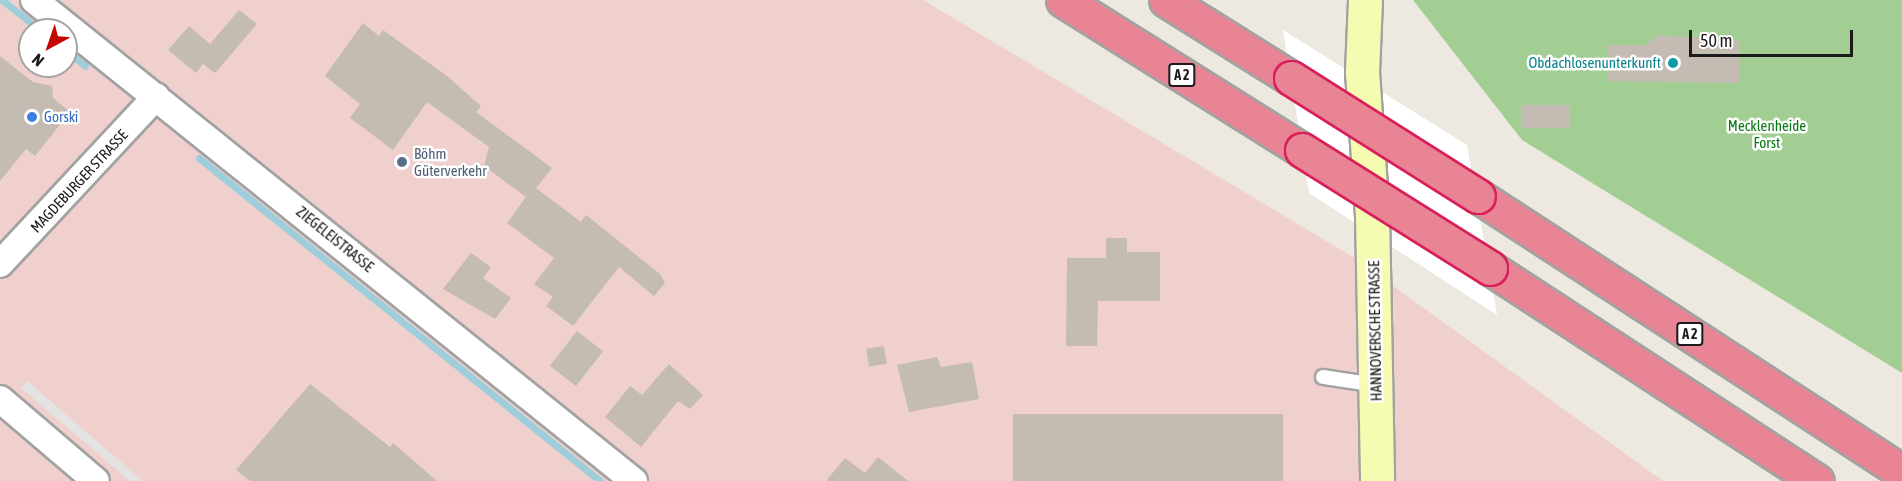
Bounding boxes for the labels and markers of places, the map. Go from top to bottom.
place label: Obdachlosenunterkunft [1528,54,1661,72]
marker: Obdachlosenunterkunft [1666,56,1680,70]
place label: Gorski [44,108,78,126]
marker: Gorski [25,110,39,124]
place label: Böhm Güterverkehr [414,144,487,179]
marker: Böhm Güterverkehr [395,155,409,169]

